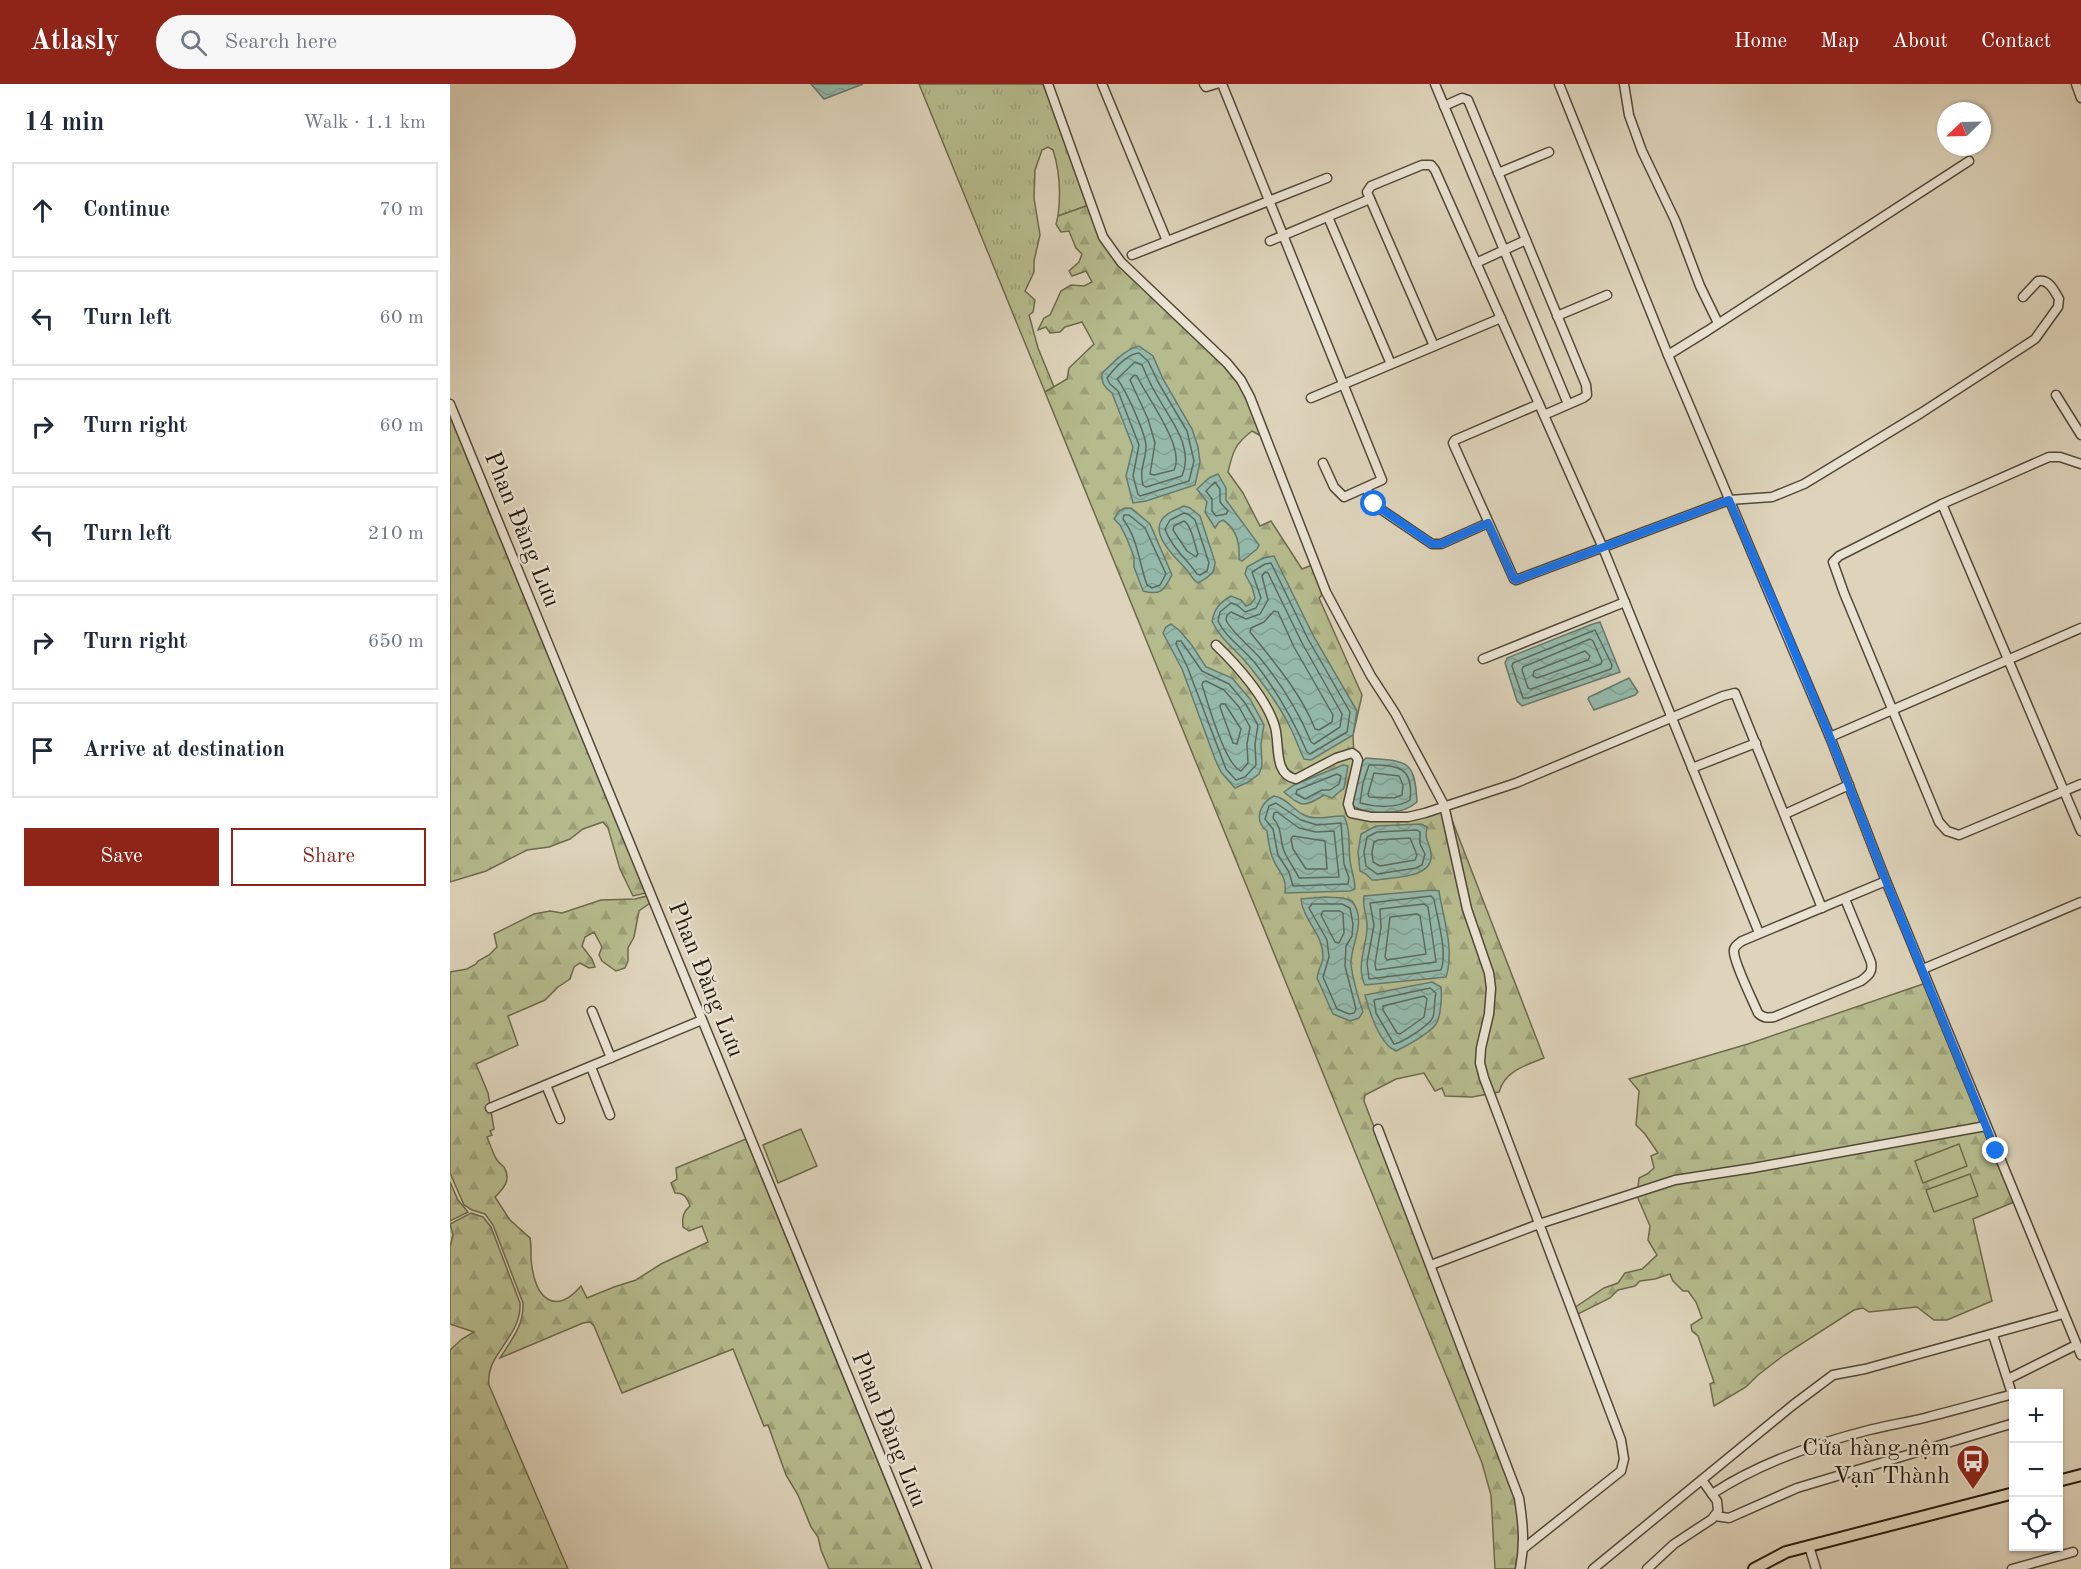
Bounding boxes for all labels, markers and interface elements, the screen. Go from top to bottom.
search box [156,15,576,69]
icon: search [177,26,210,59]
text: Atlasly [30,28,120,56]
text: Search here [225,31,337,53]
text: Home [1734,31,1787,52]
text: Map [1820,31,1859,52]
text: About [1892,31,1948,52]
text: Contact [1981,31,2051,52]
north arrow [1937,102,1991,156]
text: 14 min [24,110,104,136]
text: Walk · 1.1 km [303,113,426,133]
icon: ahead [26,194,59,227]
text: Continue [83,199,170,221]
text: 70 m [379,200,424,220]
icon: left [26,302,59,335]
text: Turn left [83,307,172,329]
text: 60 m [379,308,424,328]
icon: right [26,410,59,443]
text: Turn right [83,415,187,437]
text: 60 m [379,416,424,436]
street label: Phan Đăng Lưu [479,449,563,611]
route start [1360,490,1386,516]
icon: left [26,518,59,551]
text: Turn left [83,523,172,545]
text: 210 m [368,524,424,544]
icon: right [26,626,59,659]
text: Turn right [83,631,187,653]
text: 650 m [368,632,424,652]
icon: arrive [26,734,59,767]
text: Arrive at destination [83,739,285,761]
button: Save [24,828,219,886]
button: Share [231,828,426,886]
street label: Phan Đăng Lưu [663,899,747,1061]
route end [1982,1137,2008,1163]
street label: Phan Đăng Lưu [846,1349,930,1511]
map controls [2009,1389,2063,1551]
button: + [2009,1389,2063,1443]
place label: Cửa hàng nệm Vạn Thành [1802,1437,1950,1489]
bus stop icon: Cửa hàng nệm Vạn Thành [1955,1443,1991,1490]
button: − [2009,1443,2063,1497]
button: locate [2009,1497,2063,1551]

